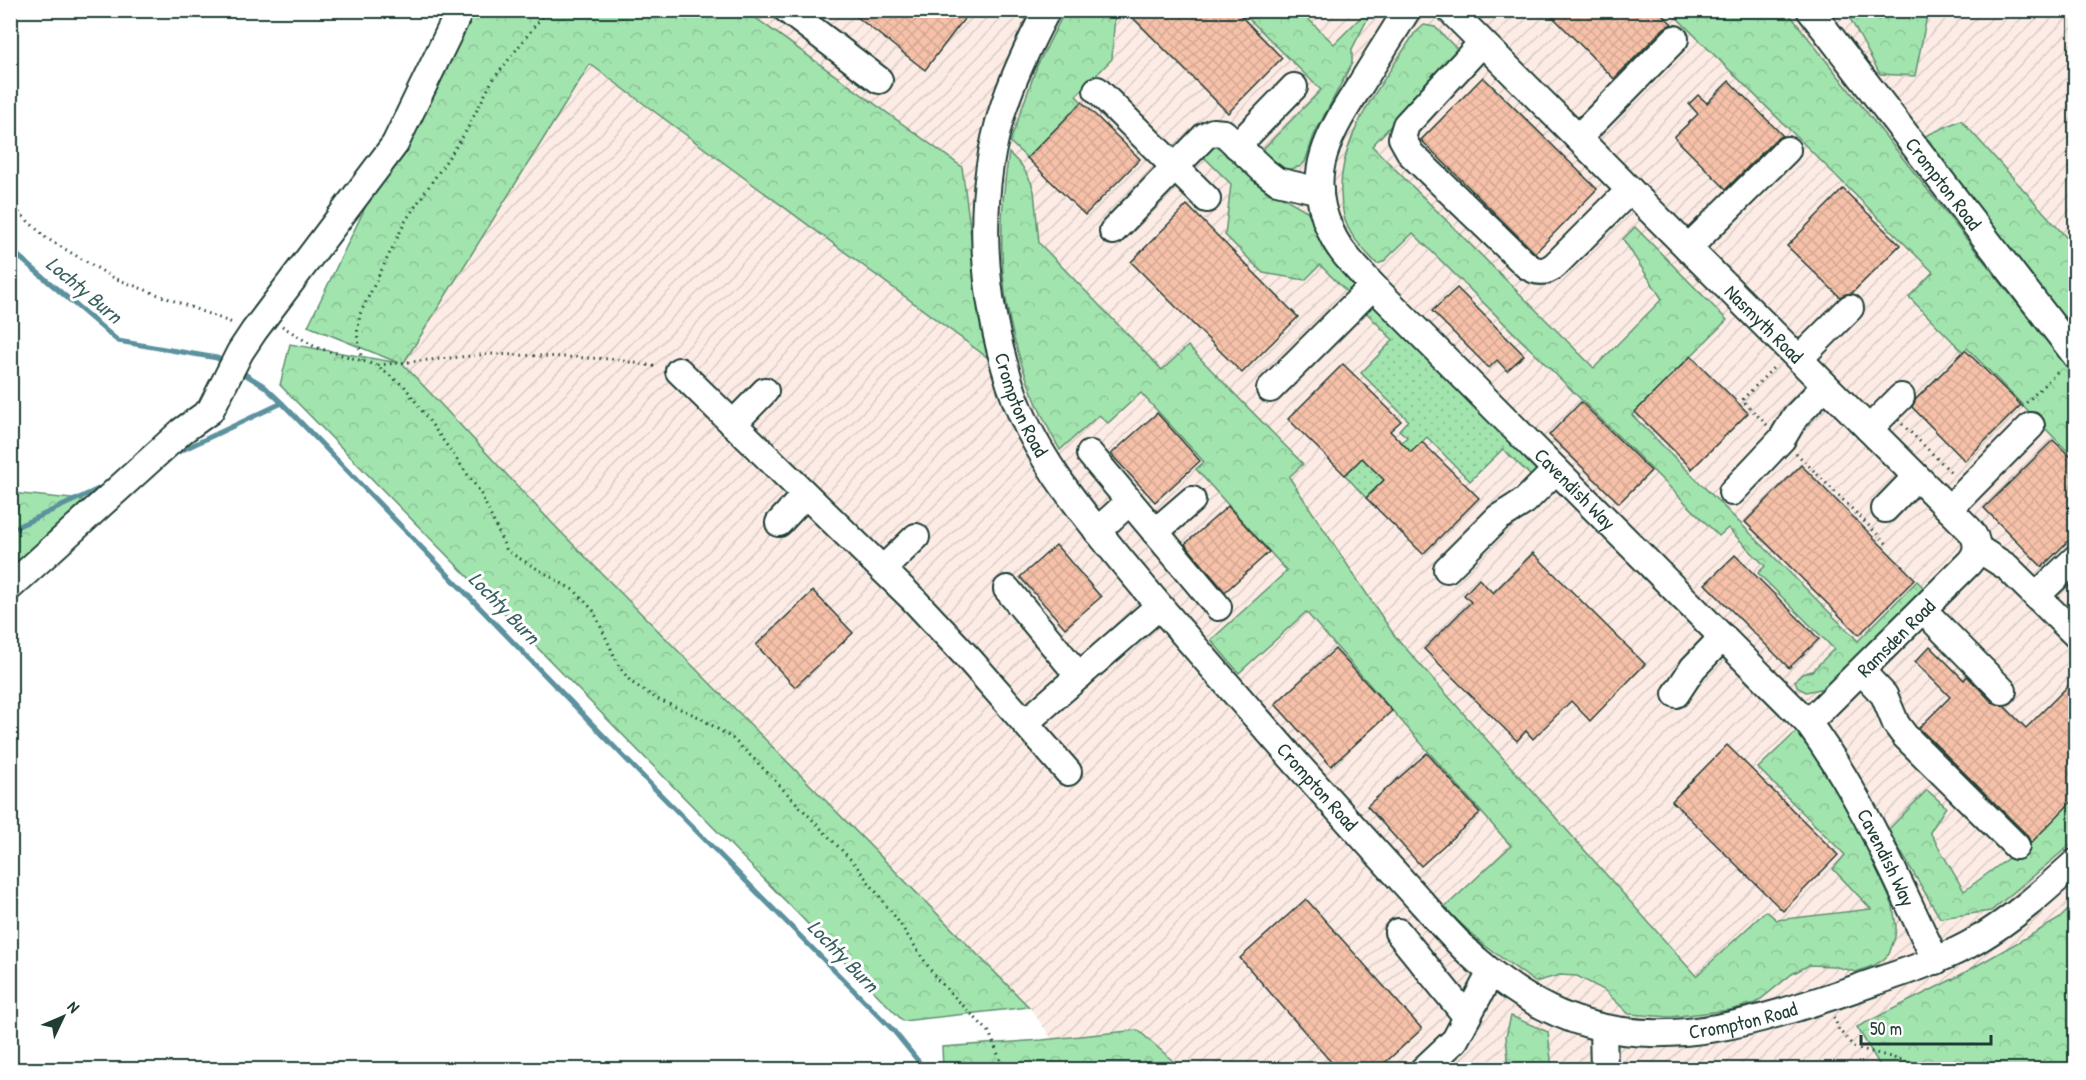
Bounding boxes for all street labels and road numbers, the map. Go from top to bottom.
street label: Crompton Road [1900,131,1988,235]
street label: Nasmyth Road [1719,278,1810,369]
street label: Crompton Road [989,350,1055,462]
street label: Cavendish Way [1529,442,1622,536]
street label: Ramsden Road [1851,592,1941,683]
street label: Crompton Road [1271,736,1365,837]
street label: Cavendish Way [1851,804,1922,910]
street label: Crompton Road [1687,994,1800,1045]

